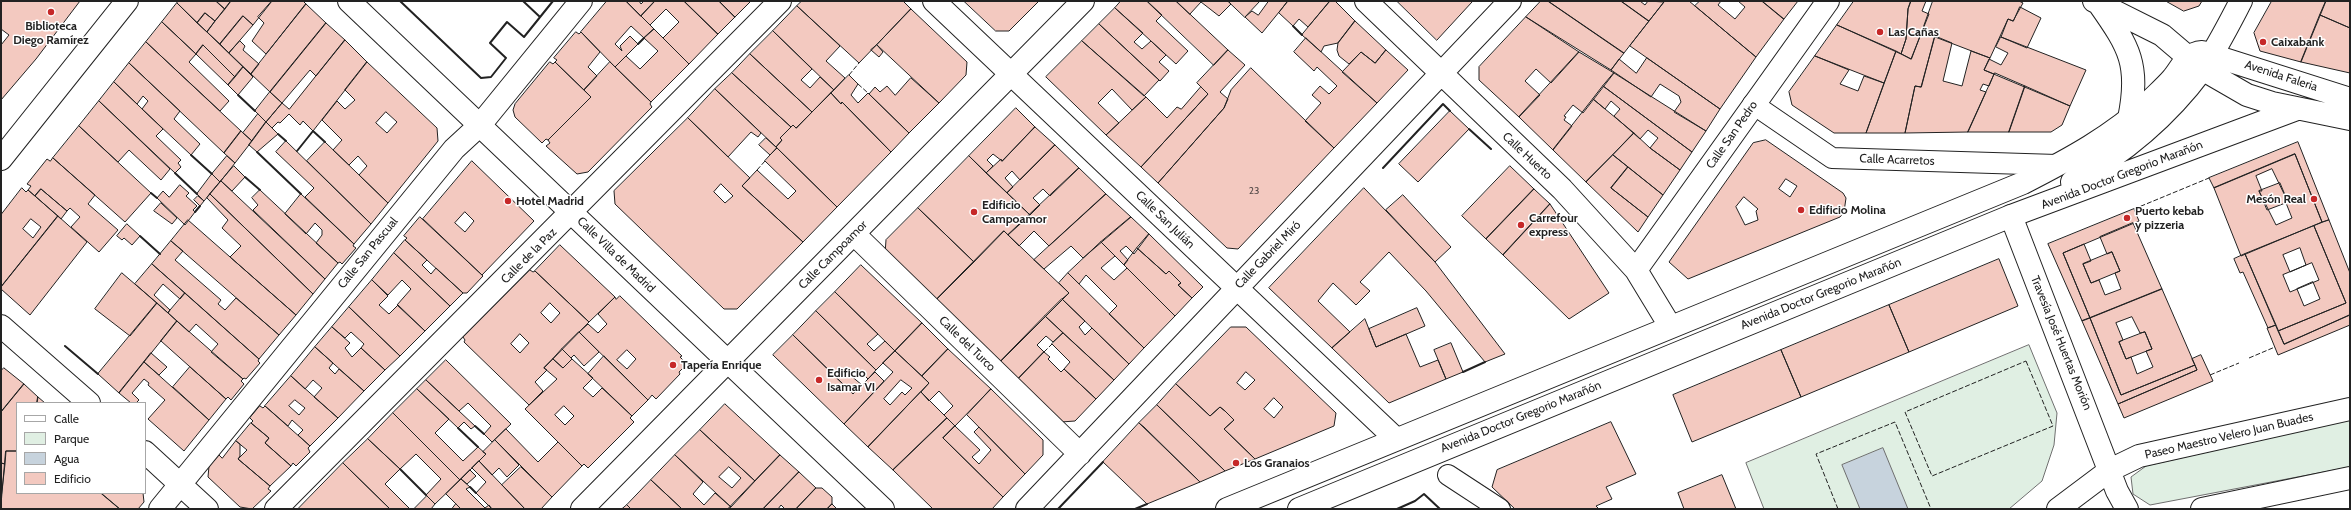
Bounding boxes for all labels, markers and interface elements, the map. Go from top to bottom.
marker: Biblioteca Diego Ramírez [46,7,56,17]
place label: Biblioteca Diego Ramírez [13,19,89,47]
place label: Las Cañas [1888,25,1939,39]
marker: Las Cañas [1875,27,1885,37]
place label: Caixabank [2271,35,2324,49]
marker: Caixabank [2258,37,2268,47]
street label: Avenida Faleria [2243,57,2319,95]
street label: Calle San Pedro [1703,98,1761,172]
street label: Calle Huerto [1499,129,1555,183]
street label: Avenida Doctor Gregorio Marañón [2039,137,2205,213]
street label: Calle Acarretos [1859,151,1935,169]
house number: 23 [1249,185,1259,197]
street label: Calle San Julián [1132,188,1198,252]
place label: Mesón Real [2246,192,2306,206]
place label: Hotel Madrid [516,194,584,208]
marker: Mesón Real [2309,194,2319,204]
marker: Hotel Madrid [503,196,513,206]
place label: Edificio Campoamor [982,198,1047,226]
place label: Edificio Molina [1809,203,1886,217]
place label: Puerto kebab y pizzeria [2135,204,2204,232]
marker: Edificio Molina [1796,205,1806,215]
marker: Edificio Campoamor [969,207,979,217]
place label: Carrefour express [1529,211,1578,239]
marker: Puerto kebab y pizzeria [2122,213,2132,223]
street label: Calle San Pascual [335,214,401,292]
street label: Calle Villa de Madrid [574,214,658,296]
street label: Calle Campoamor [796,218,870,292]
street label: Calle Gabriel Miró [1232,218,1304,292]
marker: Carrefour express [1516,220,1526,230]
street label: Calle de la Paz [498,225,560,287]
street label: Avenida Doctor Gregorio Marañón [1739,255,1903,333]
street label: Travesía José Huertas Morión [2027,274,2095,412]
street label: Calle del Turco [936,313,998,375]
place label: Tapería Enrique [681,358,761,372]
marker: Tapería Enrique [668,360,678,370]
place label: Edificio Isamar VI [827,366,875,394]
marker: Edificio Isamar VI [814,375,824,385]
street label: Avenida Doctor Gregorio Marañón [1439,378,1603,456]
legend [16,402,146,494]
street label: Paseo Maestro Velero Juan Buades [2143,410,2315,462]
text: Calle [54,411,79,426]
text: Parque [54,431,89,446]
text: Agua [54,451,79,466]
place label: Los Granaios [1244,456,1310,470]
marker: Los Granaios [1231,458,1241,468]
text: Edificio [54,471,91,486]

